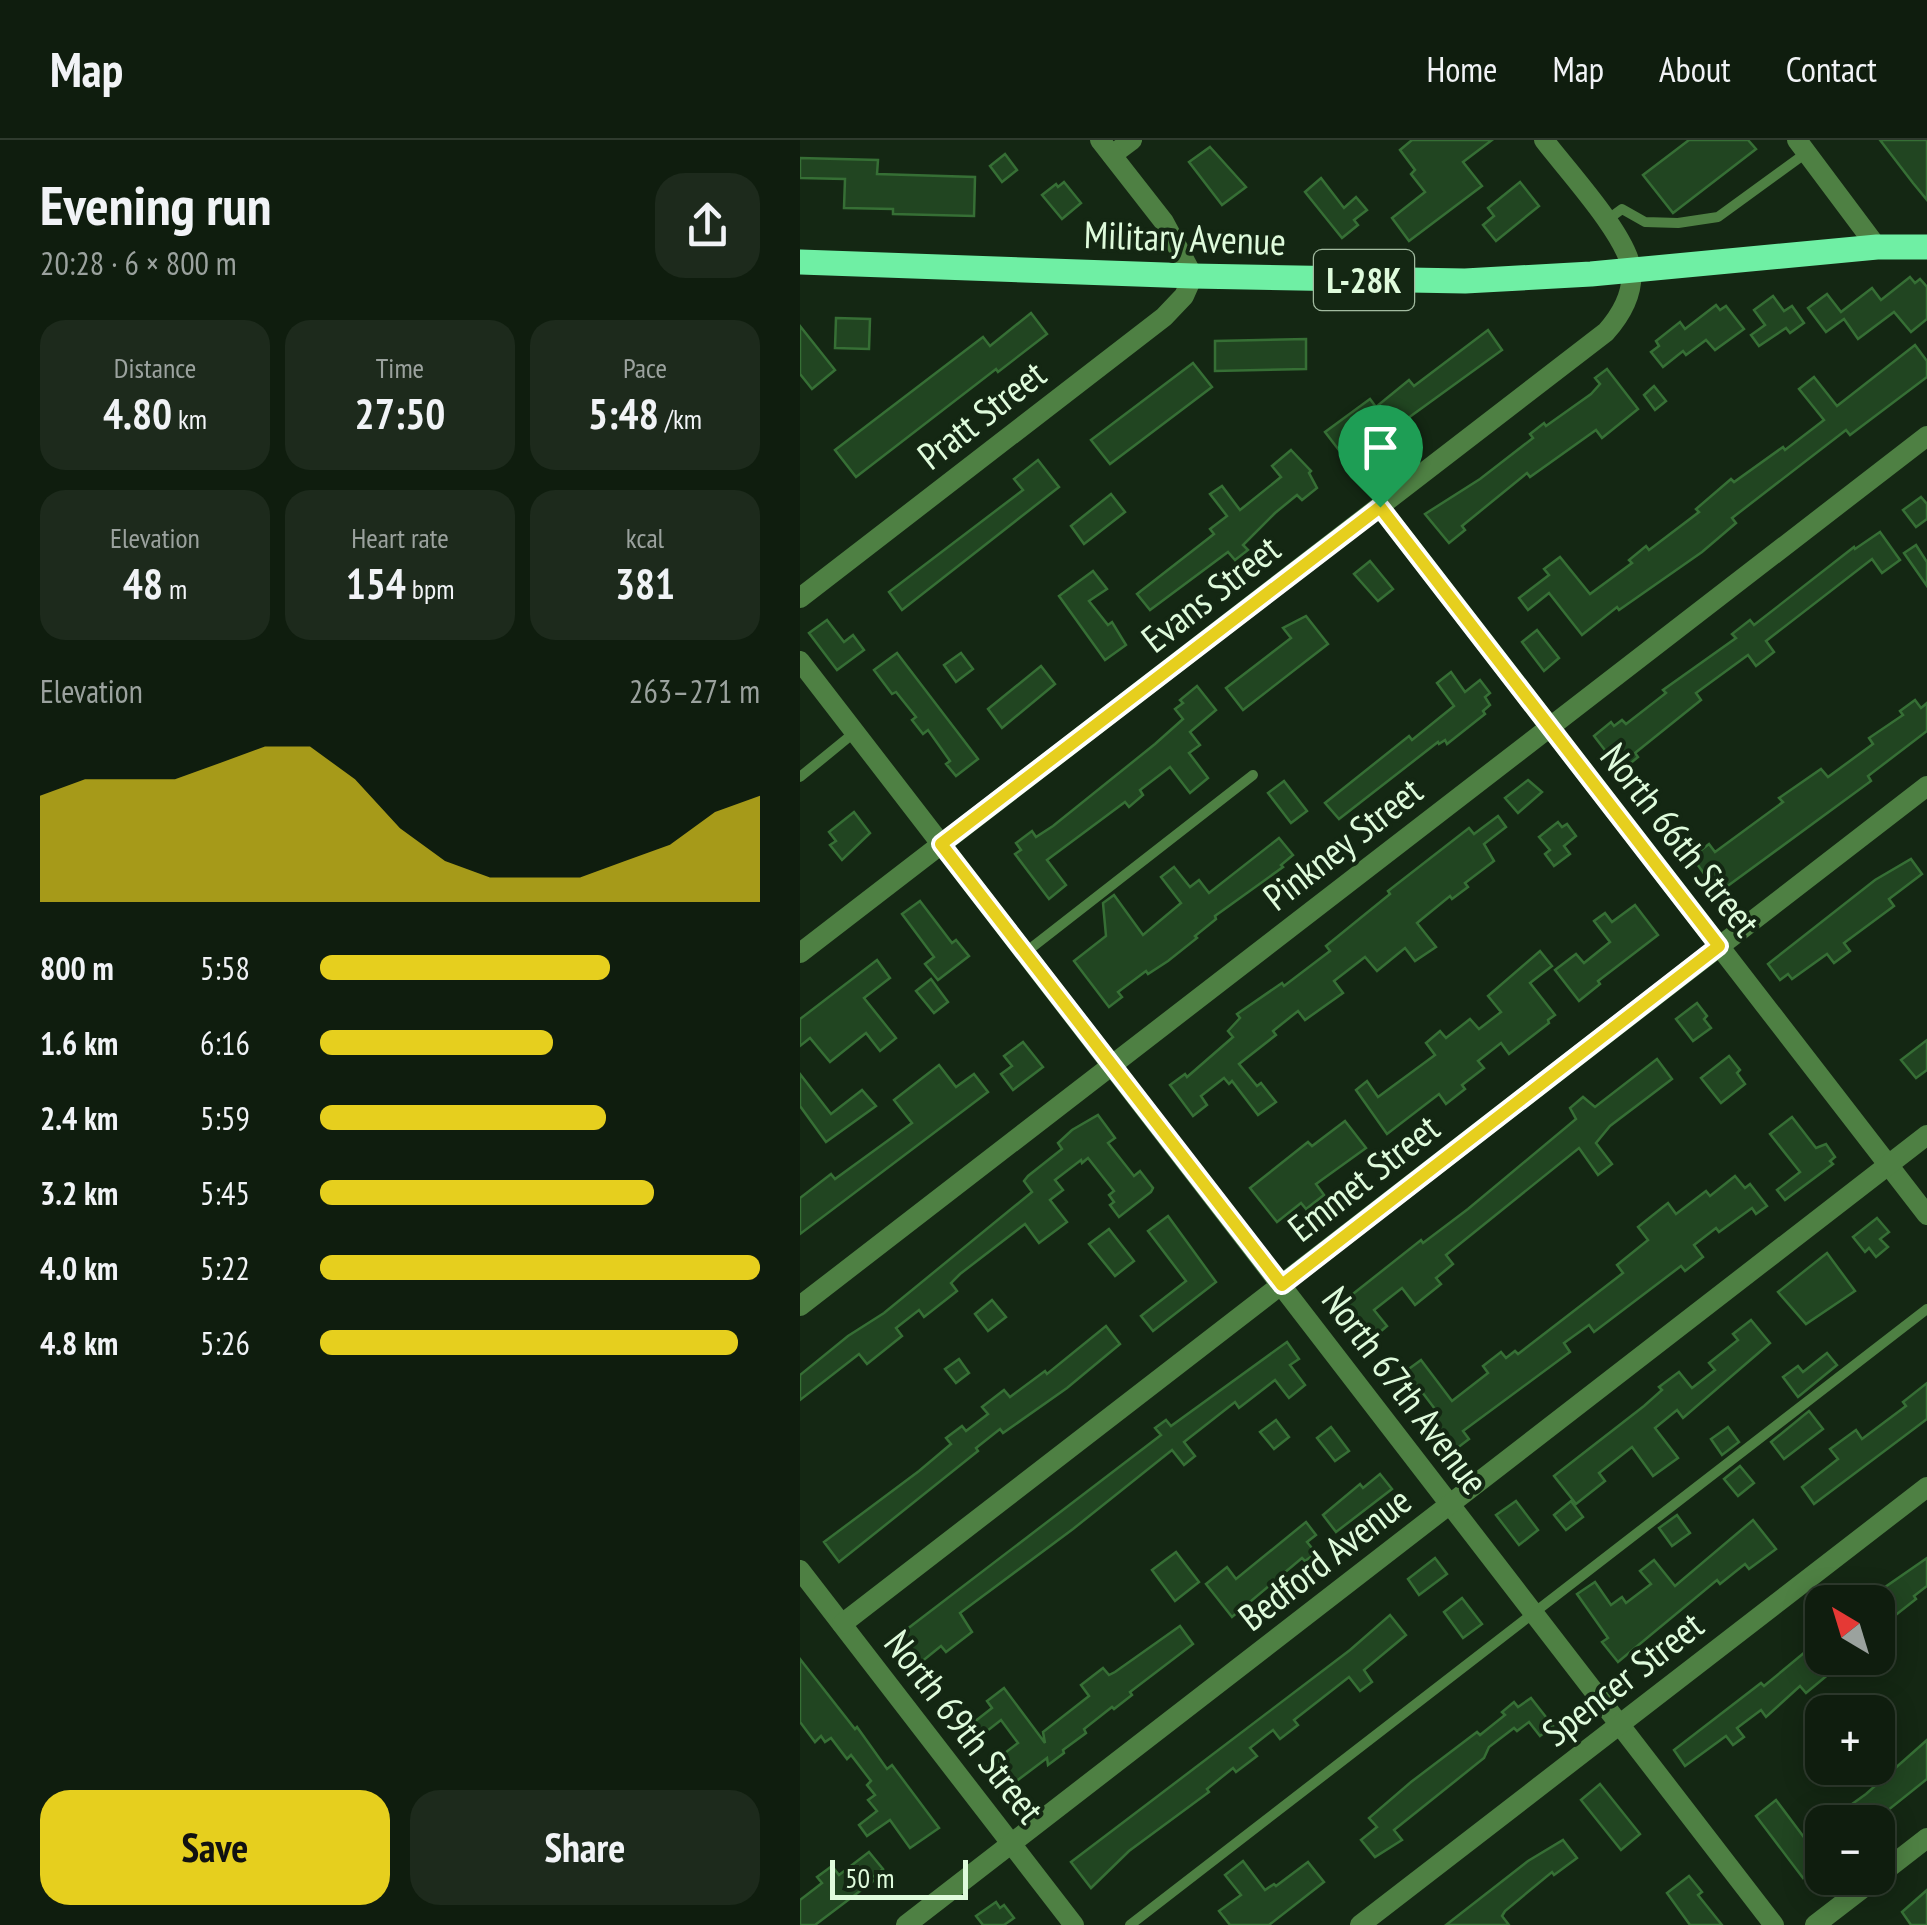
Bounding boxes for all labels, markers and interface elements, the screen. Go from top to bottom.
text: Map [50,38,123,100]
text: Home [1426,46,1498,92]
text: Map [1553,46,1604,92]
text: About [1659,46,1731,92]
text: Contact [1786,46,1877,92]
text: Evening run [40,169,272,240]
button: share [655,173,760,278]
street label: Military Avenue [1083,209,1287,265]
text: 20:28 · 6 × 800 m [40,242,237,284]
road number: L-28K [1314,250,1414,310]
street label: Pratt Street [907,348,1055,479]
text: Distance [114,349,196,386]
text: Time [376,349,424,386]
text: Pace [623,349,667,386]
text: 4.80 [103,386,172,441]
text: 27:50 [355,386,445,441]
text: 5:48 [588,386,659,441]
text: km [172,400,207,437]
text: /km [659,400,702,437]
pin [1338,405,1423,508]
icon: arrive [1353,420,1408,475]
text: Elevation [110,519,200,556]
text: Heart rate [351,519,449,556]
text: kcal [626,519,664,556]
street label: Evans Street [1131,523,1290,662]
text: 48 [123,556,163,611]
text: 154 [346,556,406,611]
text: 381 [615,556,675,611]
text: m [163,570,187,607]
text: bpm [406,570,454,607]
text: Elevation [40,670,143,712]
text: 263–271 m [629,670,760,712]
street label: North 66th Street [1590,733,1772,946]
street label: Pinkney Street [1253,765,1432,920]
text: 800 m [40,947,114,989]
text: 5:58 [200,947,250,989]
text: 1.6 km [40,1022,118,1064]
text: 6:16 [200,1022,250,1064]
text: 2.4 km [40,1097,118,1139]
text: 5:59 [200,1097,250,1139]
street label: Emmet Street [1278,1102,1449,1251]
text: 3.2 km [40,1172,118,1214]
text: 5:45 [200,1172,250,1214]
text: 4.0 km [40,1247,118,1289]
text: 5:22 [200,1247,250,1289]
street label: North 67th Avenue [1312,1276,1500,1504]
text: 4.8 km [40,1322,118,1364]
text: 5:26 [200,1322,250,1364]
street label: Bedford Avenue [1228,1475,1420,1641]
north arrow [1805,1585,1895,1675]
map controls [1805,1585,1895,1895]
street label: Spencer Street [1532,1600,1713,1756]
street label: North 69th Street [874,1620,1056,1833]
button: + [1805,1695,1895,1785]
button: Save [40,1790,390,1905]
button: Share [410,1790,760,1905]
button: − [1805,1805,1895,1895]
scale bar [830,1855,968,1900]
text: 50 m [845,1859,894,1896]

